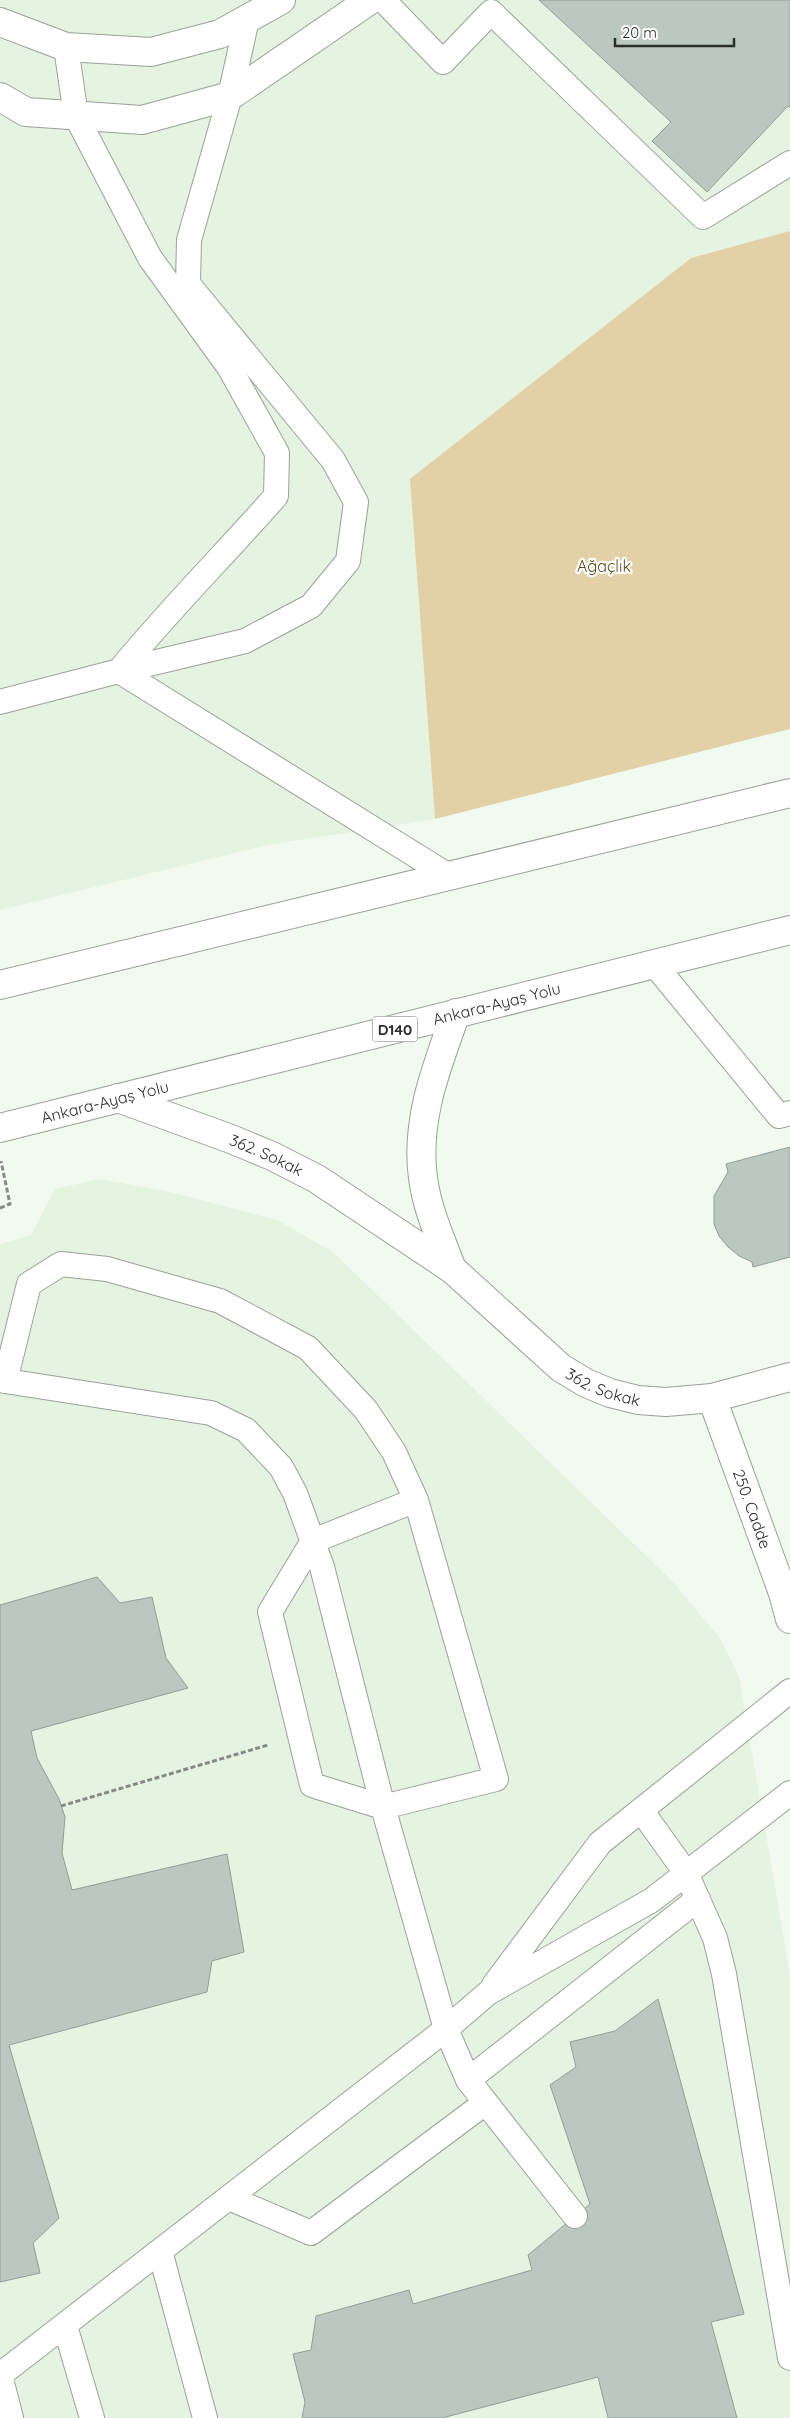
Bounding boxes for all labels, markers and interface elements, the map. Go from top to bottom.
scale bar [615,15,734,47]
text: 20 m [622,23,657,42]
park label: Ağaçlık [577,556,631,576]
street label: Ankara-Ayaş Yolu [431,978,563,1029]
road number: D140 [372,1016,418,1042]
street label: Ankara-Ayaş Yolu [39,1076,171,1127]
street label: 362. Sokak [227,1130,307,1180]
street label: 362. Sokak [562,1363,642,1410]
street label: 250. Cadde [729,1466,776,1551]

